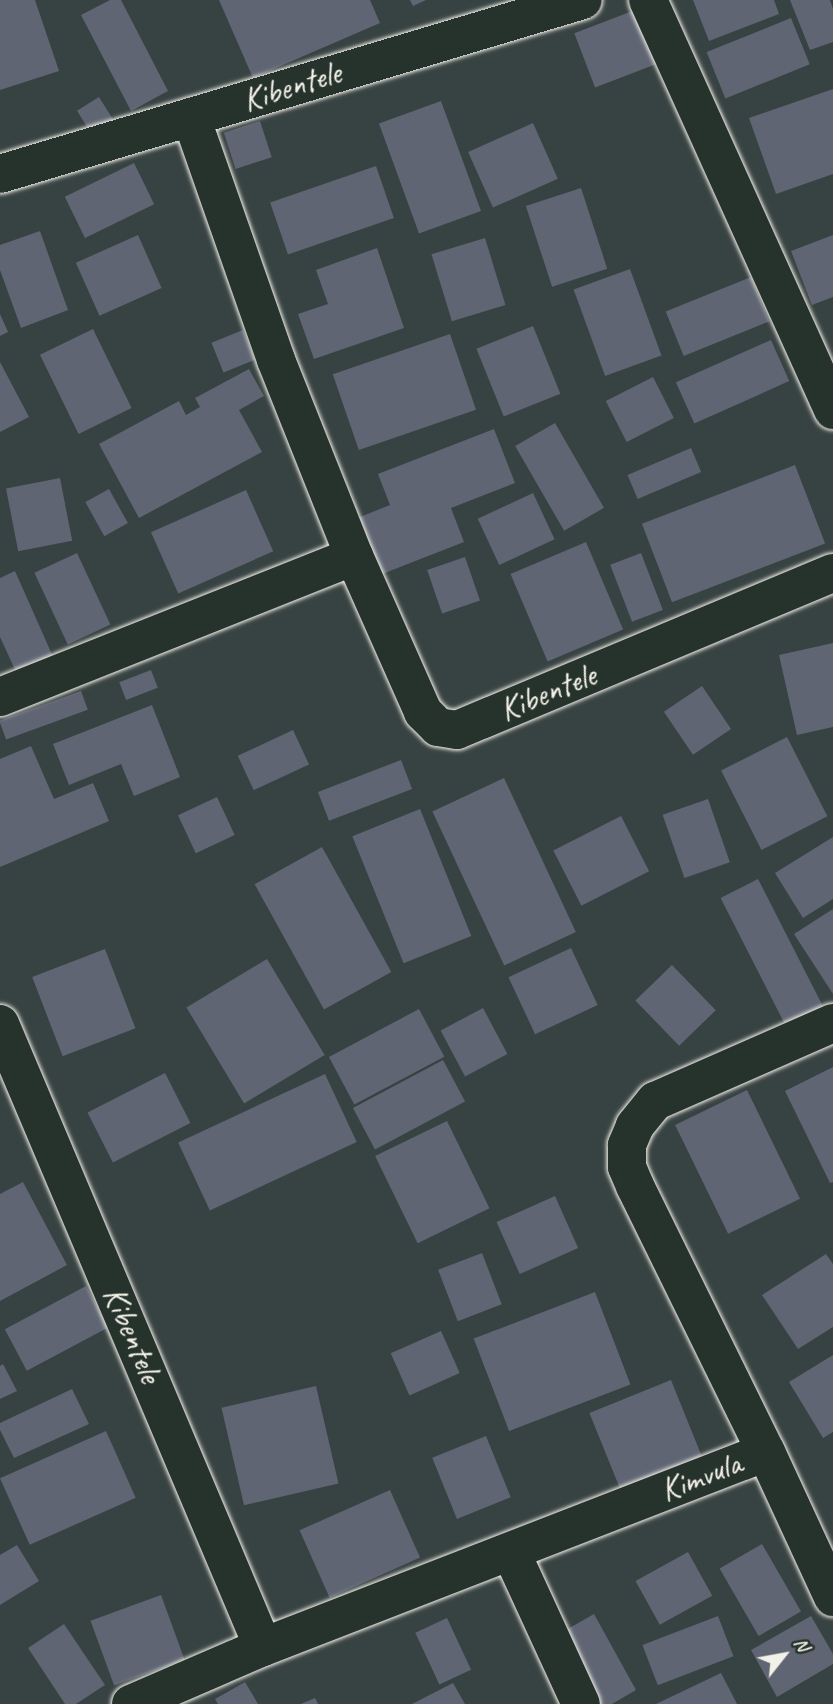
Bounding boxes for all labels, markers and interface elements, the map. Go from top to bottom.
street label: Kibentele [238,53,346,121]
street label: Kibentele [494,656,602,730]
street label: Kibentele [94,1281,170,1389]
street label: Kimvula [655,1444,747,1510]
north arrow [749,1620,819,1690]
text: N [789,1633,815,1655]

